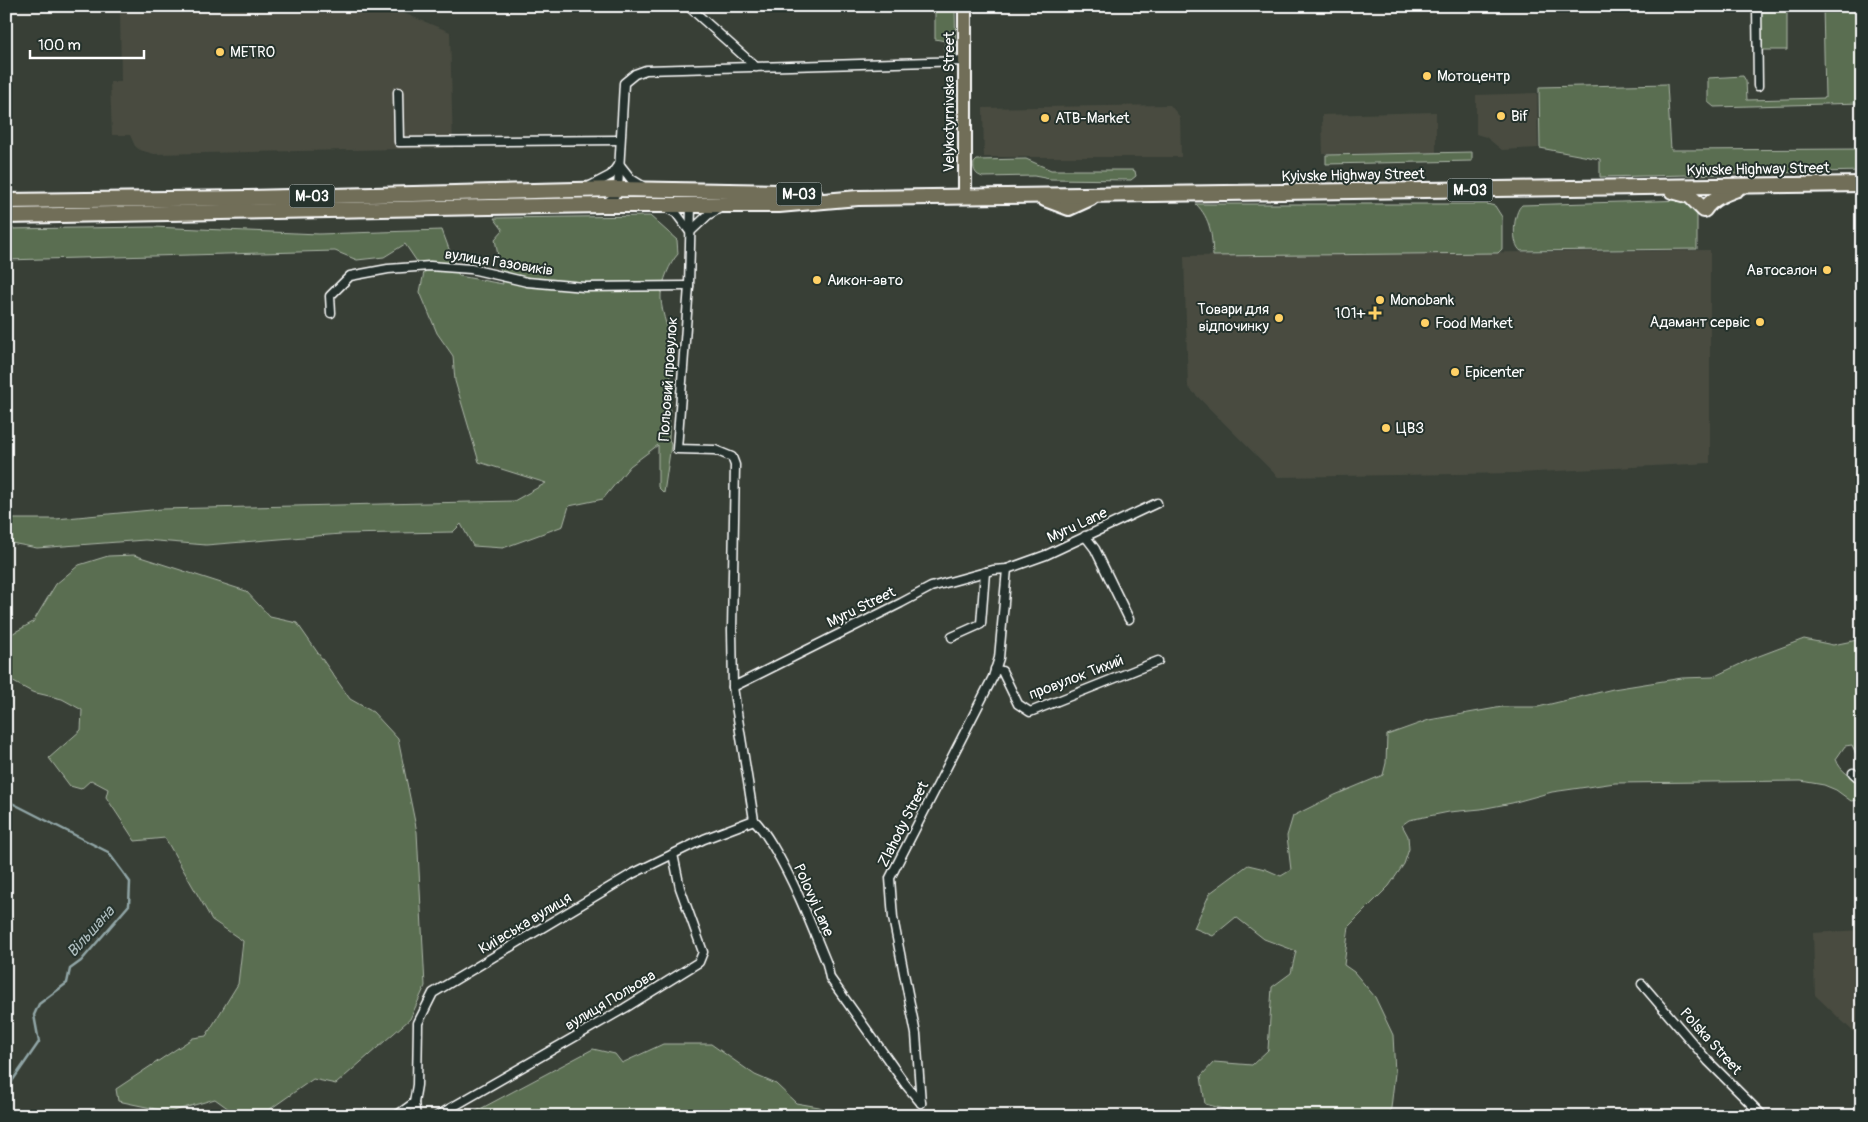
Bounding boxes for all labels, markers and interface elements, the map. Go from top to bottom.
scale bar [30,28,144,60]
street label: Velykotyrnivska Street [940,31,959,172]
text: 100 m [38,36,81,55]
place label: METRO [230,43,275,62]
marker: METRO [214,46,226,58]
place label: Мотоцентр [1437,67,1510,86]
marker: Мотоцентр [1421,70,1433,82]
place label: Bif [1511,107,1528,126]
place label: ATB-Market [1055,109,1131,128]
marker: Bif [1495,110,1507,122]
marker: ATB-Market [1039,112,1051,124]
street label: Kyivske Highway Street [1686,159,1831,180]
street label: Kyivske Highway Street [1281,165,1426,186]
road number: М-03 [1448,178,1492,202]
road number: М-03 [776,182,822,205]
road number: М-03 [290,185,334,208]
street label: вулиця Газовиків [443,245,554,280]
place label: Автосалон [1746,261,1817,280]
marker: Автосалон [1821,264,1833,276]
place label: Аикон-авто [827,271,903,290]
marker: Аикон-авто [811,274,823,286]
place label: Monobank [1390,291,1455,310]
marker: Monobank [1374,294,1386,306]
place label: Товари для відпочинку [1197,300,1270,336]
place label: 101+ [1335,304,1365,323]
marker: 101+ [1369,307,1381,319]
marker: Товари для відпочинку [1273,312,1285,324]
place label: Адамант сервіс [1649,313,1750,332]
place label: Food Market [1435,314,1514,333]
street label: Польовий провулок [655,316,682,442]
marker: Адамант сервіс [1754,316,1766,328]
marker: Food Market [1419,317,1431,329]
place label: Epicenter [1465,363,1525,382]
marker: Epicenter [1449,366,1461,378]
place label: ЦВЗ [1396,419,1424,438]
marker: ЦВЗ [1380,422,1392,434]
street label: Myru Lane [1044,503,1111,548]
street label: Myru Street [824,582,900,632]
street label: провулок Тихий [1026,651,1126,704]
street label: Zlahody Street [874,777,934,870]
street label: Polovyi Lane [789,861,838,940]
street label: Київська вулиця [475,888,575,959]
water label: Вільшана [63,901,120,961]
street label: вулиця Польова [562,966,659,1035]
street label: Polska Street [1676,1004,1746,1080]

